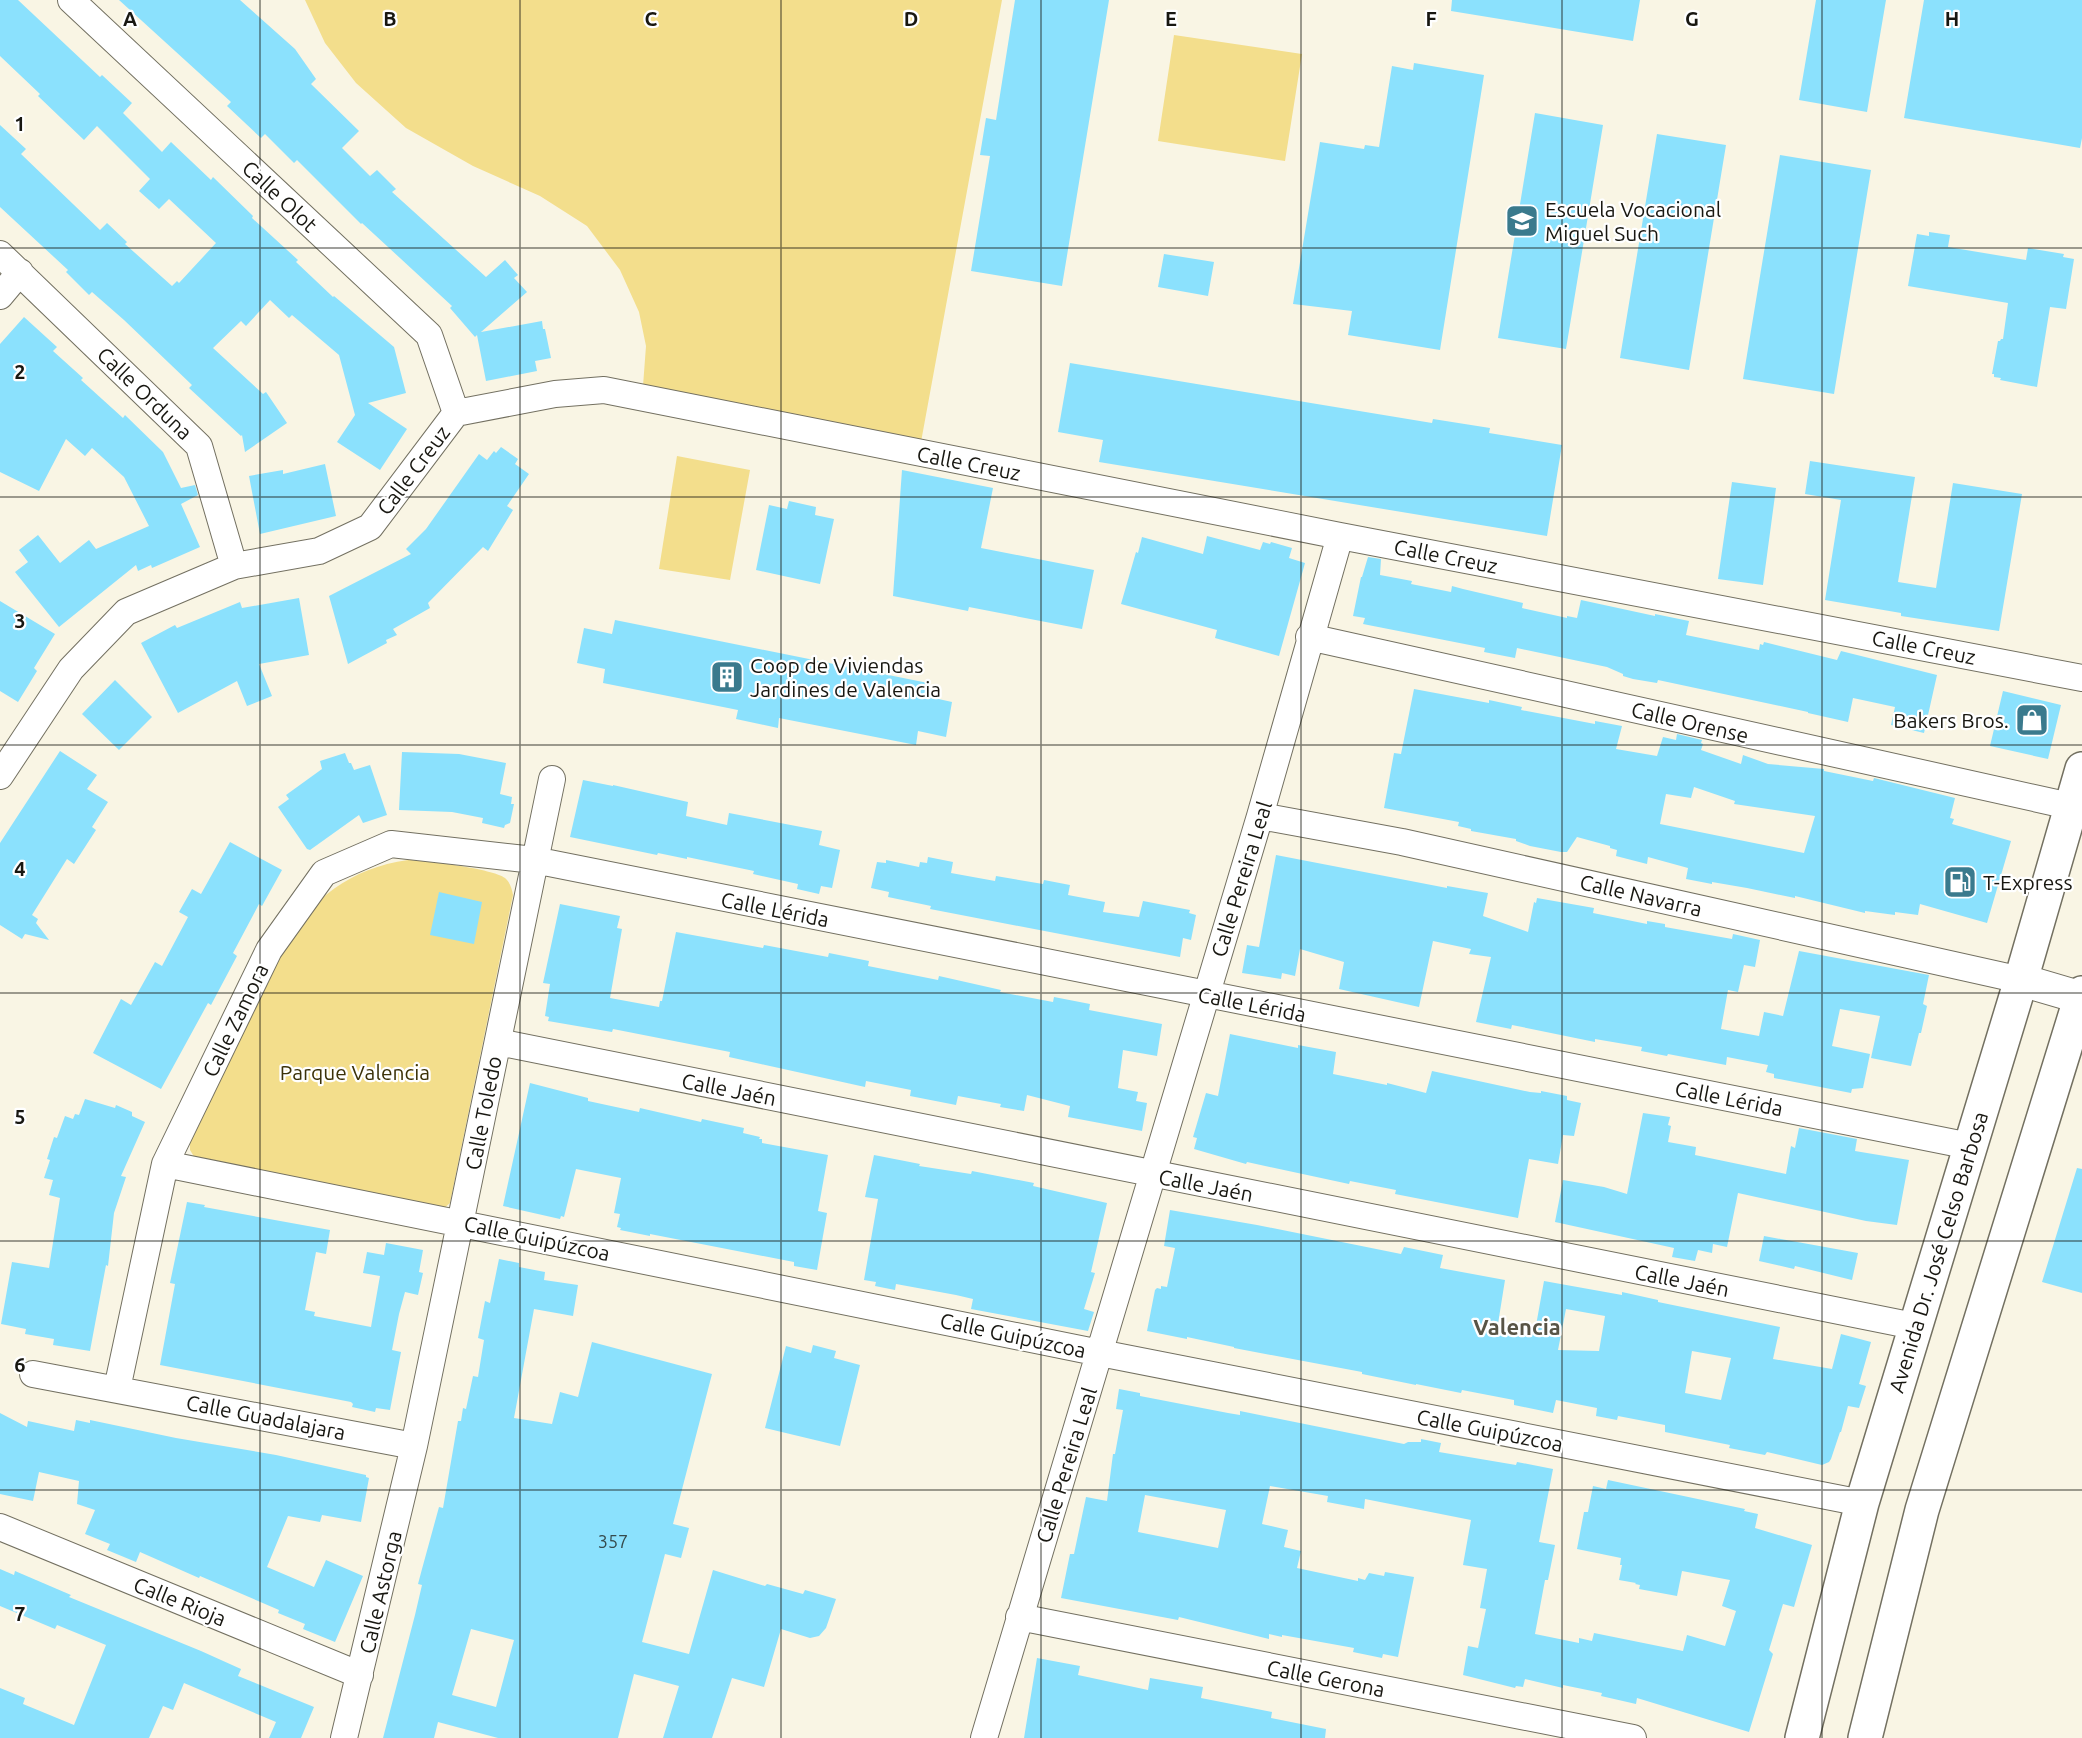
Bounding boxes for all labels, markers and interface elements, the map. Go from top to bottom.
text: A [123,7,137,30]
text: B [383,7,397,30]
text: C [645,7,658,30]
text: D [904,7,918,30]
text: E [1165,7,1177,30]
text: F [1425,7,1437,30]
text: G [1685,7,1699,30]
text: H [1945,7,1959,30]
text: 1 [14,112,26,135]
street label: Calle Olot [238,155,322,237]
place label: Escuela Vocacional Miguel Such [1545,197,1721,245]
school or university icon: Escuela Vocacional Miguel Such [1504,203,1540,239]
street label: Calle Orduna [93,342,197,444]
text: 2 [14,360,26,383]
street label: Calle Creuz [372,421,454,519]
street label: Calle Creuz [915,441,1023,485]
street label: Calle Creuz [1392,534,1500,578]
text: 3 [14,609,26,632]
street label: Calle Creuz [1870,625,1978,669]
place label: Coop de Viviendas Jardines de Valencia [750,653,941,701]
building icon: Coop de Viviendas Jardines de Valencia [709,659,745,695]
street label: Calle Orense [1629,697,1751,747]
shop icon: Bakers Bros. [2014,702,2050,738]
place label: Bakers Bros. [1893,708,2009,732]
street label: Calle Pereira Leal [1206,798,1276,960]
text: 4 [14,857,26,880]
fuel station icon: T-Express [1942,864,1978,900]
street label: Calle Navarra [1578,869,1704,921]
place label: T-Express [1983,870,2073,894]
street label: Calle Lérida [719,887,831,931]
street label: Calle Zamora [197,959,273,1081]
street label: Calle Lérida [1196,982,1308,1026]
street label: Calle Toledo [460,1054,506,1172]
park label: Parque Valencia [280,1060,430,1084]
street label: Calle Jaén [680,1068,778,1110]
street label: Calle Lérida [1673,1076,1785,1120]
text: 5 [14,1105,26,1128]
street label: Avenida Dr. José Celso Barbosa [1884,1108,1992,1396]
street label: Calle Jaén [1157,1164,1255,1206]
street label: Calle Guipúzcoa [462,1211,612,1265]
street label: Calle Jaén [1633,1259,1731,1301]
street label: Calle Guipúzcoa [938,1308,1088,1362]
district label: Valencia [1473,1314,1561,1339]
text: 6 [14,1353,26,1376]
street label: Calle Pereira Leal [1031,1384,1101,1546]
street label: Calle Guadalajara [184,1390,348,1444]
street label: Calle Guipúzcoa [1415,1404,1565,1456]
street label: Calle Astorga [354,1528,406,1656]
house number: 357 [598,1531,628,1551]
street label: Calle Rioja [130,1572,230,1630]
text: 7 [14,1602,26,1625]
street label: Calle Gerona [1265,1655,1387,1701]

